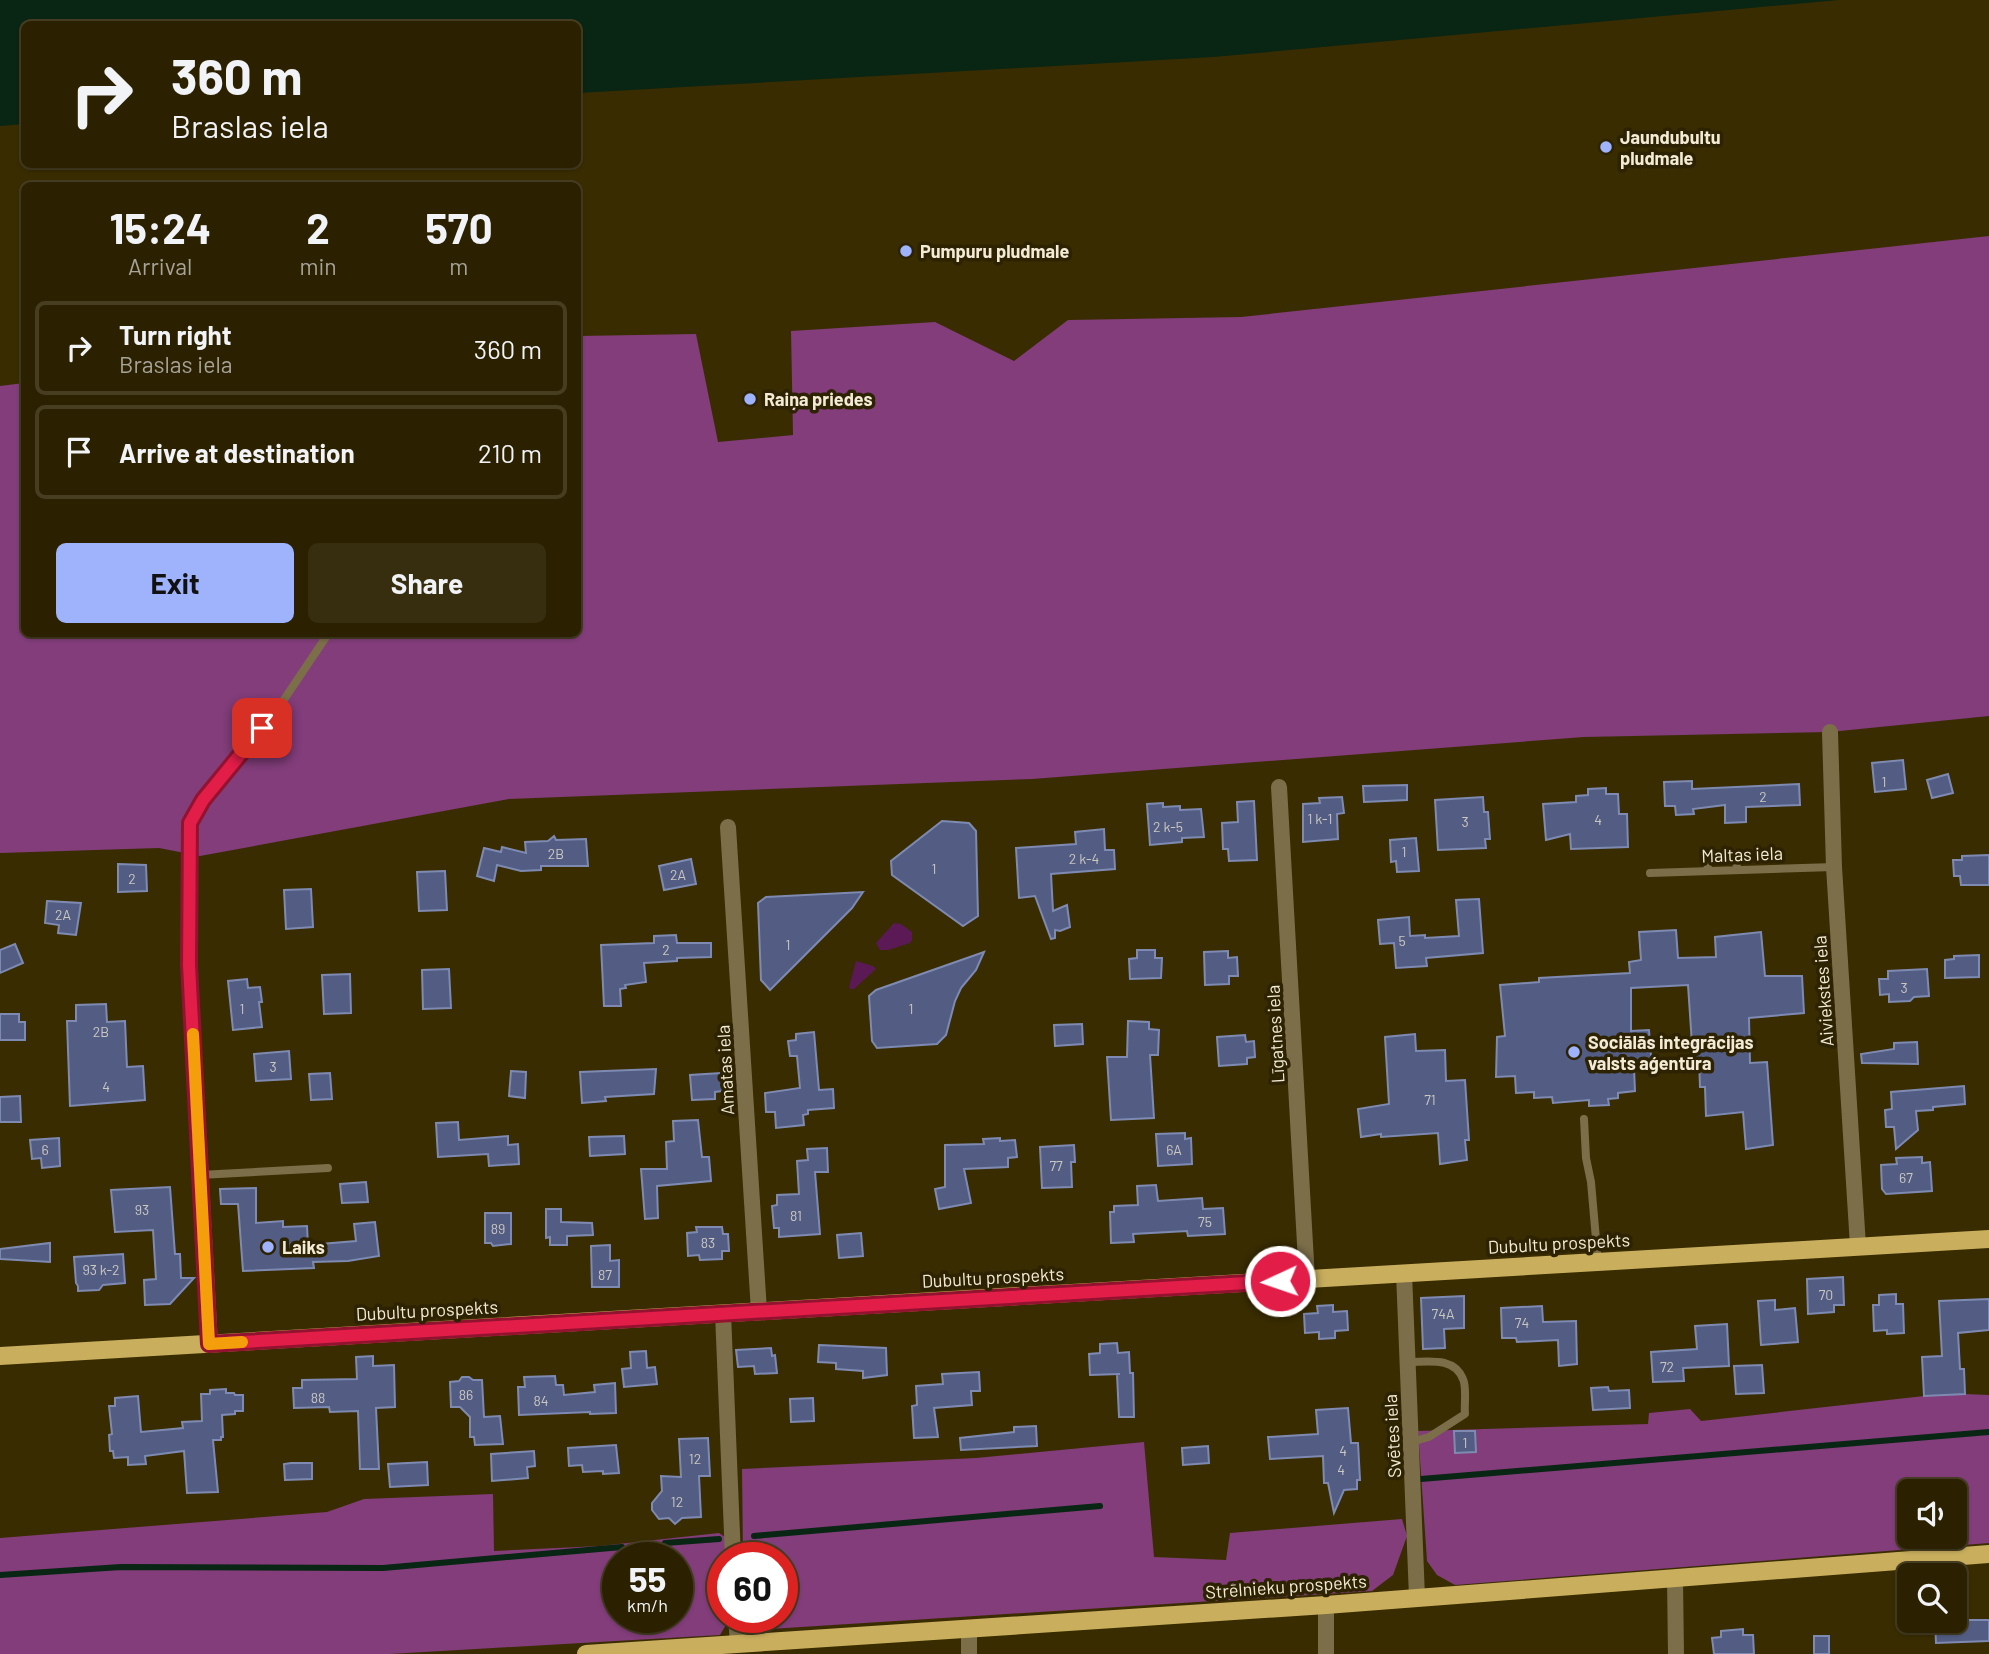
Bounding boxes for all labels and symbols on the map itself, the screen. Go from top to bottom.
place label: Jaundubultu pludmale [1620,126,1721,169]
marker: Jaundubultu pludmale [1598,139,1614,155]
place label: Pumpuru pludmale [920,240,1069,262]
marker: Pumpuru pludmale [898,243,914,259]
place label: Raiņa priedes [764,388,873,410]
marker: Raiņa priedes [742,391,758,407]
pin [232,698,292,758]
house number: 1 [1882,773,1886,790]
house number: 2 [1759,788,1767,805]
house number: 1 k-1 [1308,810,1332,827]
house number: 4 [1594,811,1602,828]
house number: 3 [1461,813,1469,830]
house number: 2 k-5 [1153,818,1183,835]
street label: Maltas iela [1701,842,1783,866]
house number: 1 [1402,843,1406,860]
house number: 2B [548,845,564,862]
house number: 2 k-4 [1069,850,1099,867]
house number: 1 [932,860,936,877]
house number: 2A [670,866,686,883]
house number: 2 [128,870,136,887]
house number: 2A [55,906,71,923]
house number: 5 [1398,932,1406,949]
street label: Aiviekstes iela [1808,935,1838,1047]
house number: 1 [786,936,790,953]
house number: 2 [662,941,670,958]
house number: 3 [1900,979,1908,996]
street label: Līgatnes iela [1261,984,1289,1084]
house number: 1 [240,1000,244,1017]
house number: 1 [909,1000,913,1017]
house number: 2B [93,1023,109,1040]
street label: Amatas iela [712,1024,738,1116]
place label: Sociālās integrācijas valsts aģentūra [1588,1031,1754,1074]
marker: Sociālās integrācijas valsts aģentūra [1566,1044,1582,1060]
house number: 3 [269,1058,277,1075]
house number: 4 [102,1078,110,1095]
house number: 71 [1424,1091,1436,1108]
house number: 6 [41,1141,49,1158]
house number: 6A [1166,1141,1182,1158]
house number: 77 [1049,1157,1063,1174]
house number: 67 [1899,1169,1913,1186]
house number: 93 [135,1201,149,1218]
house number: 81 [790,1207,802,1224]
house number: 75 [1198,1213,1212,1230]
house number: 89 [491,1220,505,1237]
street label: Dubultu prospekts [1487,1228,1631,1258]
house number: 83 [701,1234,715,1251]
place label: Laiks [282,1236,325,1258]
marker: Laiks [260,1239,276,1255]
position arrow [1243,1244,1317,1318]
house number: 93 k-2 [82,1261,120,1278]
street label: Dubultu prospekts [921,1262,1065,1292]
house number: 87 [598,1266,612,1283]
house number: 70 [1819,1286,1833,1303]
street label: Dubultu prospekts [355,1295,499,1325]
house number: 74A [1432,1305,1455,1322]
house number: 74 [1515,1314,1529,1331]
house number: 72 [1660,1358,1674,1375]
house number: 86 [459,1386,473,1403]
house number: 88 [311,1389,325,1406]
house number: 84 [533,1392,549,1409]
street label: Svētes iela [1379,1394,1405,1478]
house number: 1 [1463,1434,1467,1451]
house number: 4 [1339,1442,1347,1459]
house number: 12 [689,1450,701,1467]
house number: 4 [1337,1461,1345,1478]
house number: 12 [671,1493,683,1510]
speed limit sign: 60 [707,1542,798,1633]
street label: Strēlnieku prospekts [1204,1569,1368,1603]

